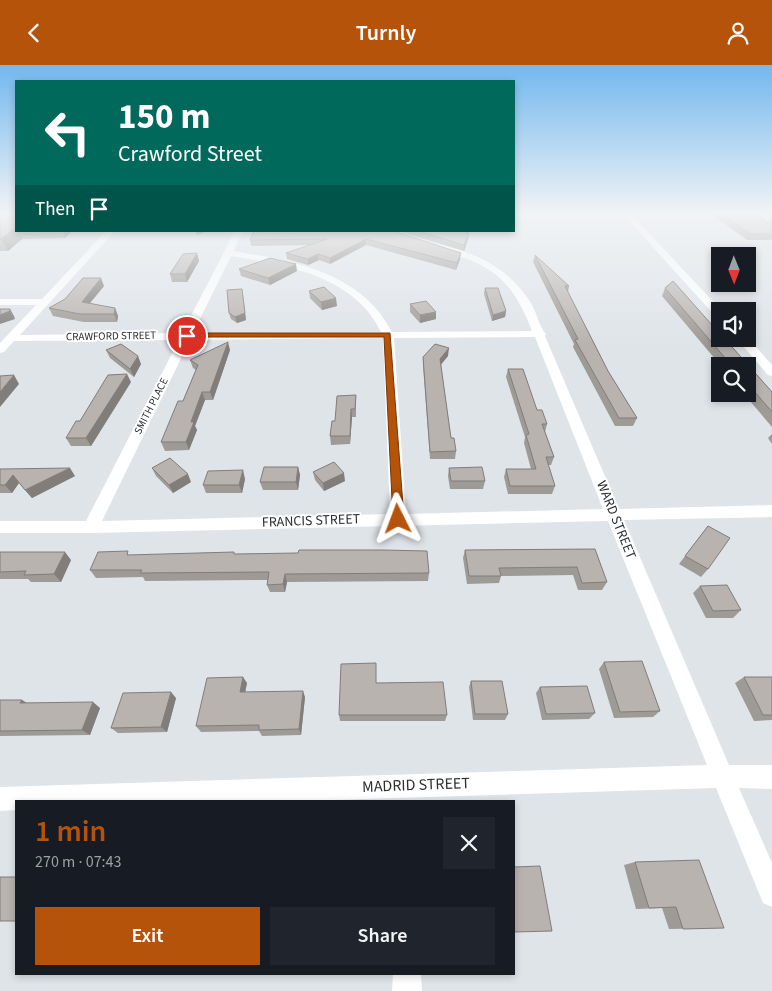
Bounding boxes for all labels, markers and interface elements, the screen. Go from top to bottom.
text: Turnly [356,17,416,49]
icon: back [20,19,48,47]
icon: person [724,19,752,47]
text: 150 m [118,92,210,142]
icon: left [35,100,100,165]
text: Crawford Street [118,138,262,170]
icon: arrive [85,195,113,223]
text: Then [35,196,75,223]
north arrow [711,247,756,293]
map controls [711,247,756,402]
button: sound [711,302,756,347]
pin [166,315,208,357]
icon: arrive [173,322,201,350]
street label: CRAWFORD STREET [66,328,156,344]
button: search [711,357,756,402]
street label: SMITH PLACE [130,375,172,437]
street label: WARD STREET [591,478,641,563]
position arrow [371,492,423,544]
street label: FRANCIS STREET [261,509,361,533]
street label: MADRID STREET [362,772,471,798]
text: 1 min [35,810,106,853]
button: close [443,817,495,869]
text: 270 m · 07:43 [35,851,122,873]
button: Exit [35,907,260,965]
button: Share [270,907,495,965]

